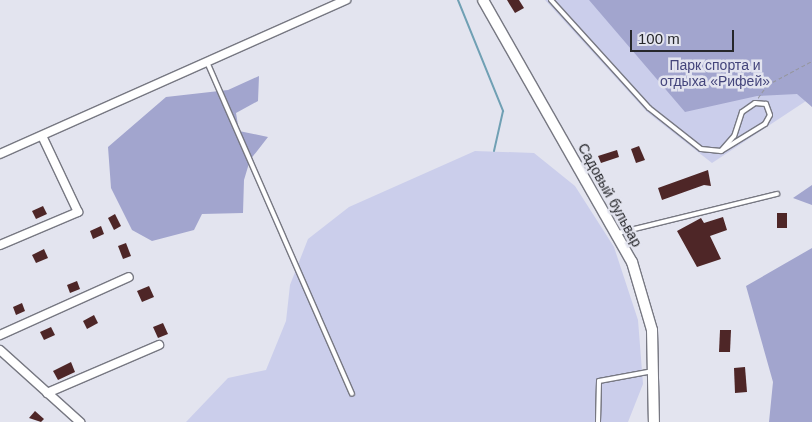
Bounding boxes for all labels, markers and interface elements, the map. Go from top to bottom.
scale bar [632,20,736,52]
text: 100 m [638,30,680,47]
park label: Парк спорта и отдыха «Рифей» [660,57,770,90]
street label: Садовый бульвар [575,140,645,250]

